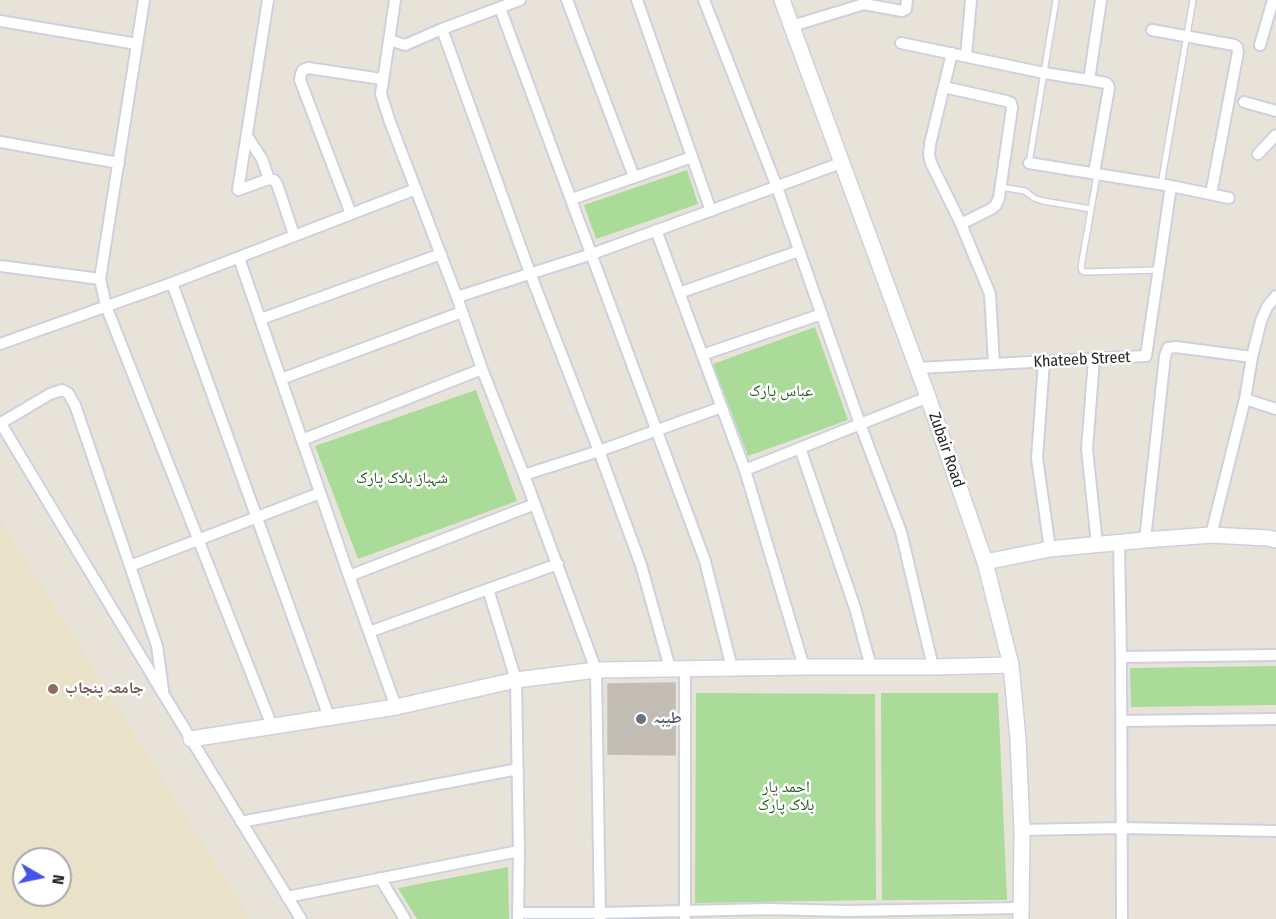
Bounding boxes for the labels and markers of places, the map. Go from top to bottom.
place label: جامعہ پنجاب [65,679,144,699]
marker: جامعہ پنجاب [46,682,60,696]
place label: طیبہ [653,709,682,729]
marker: طیبہ [634,712,648,726]

